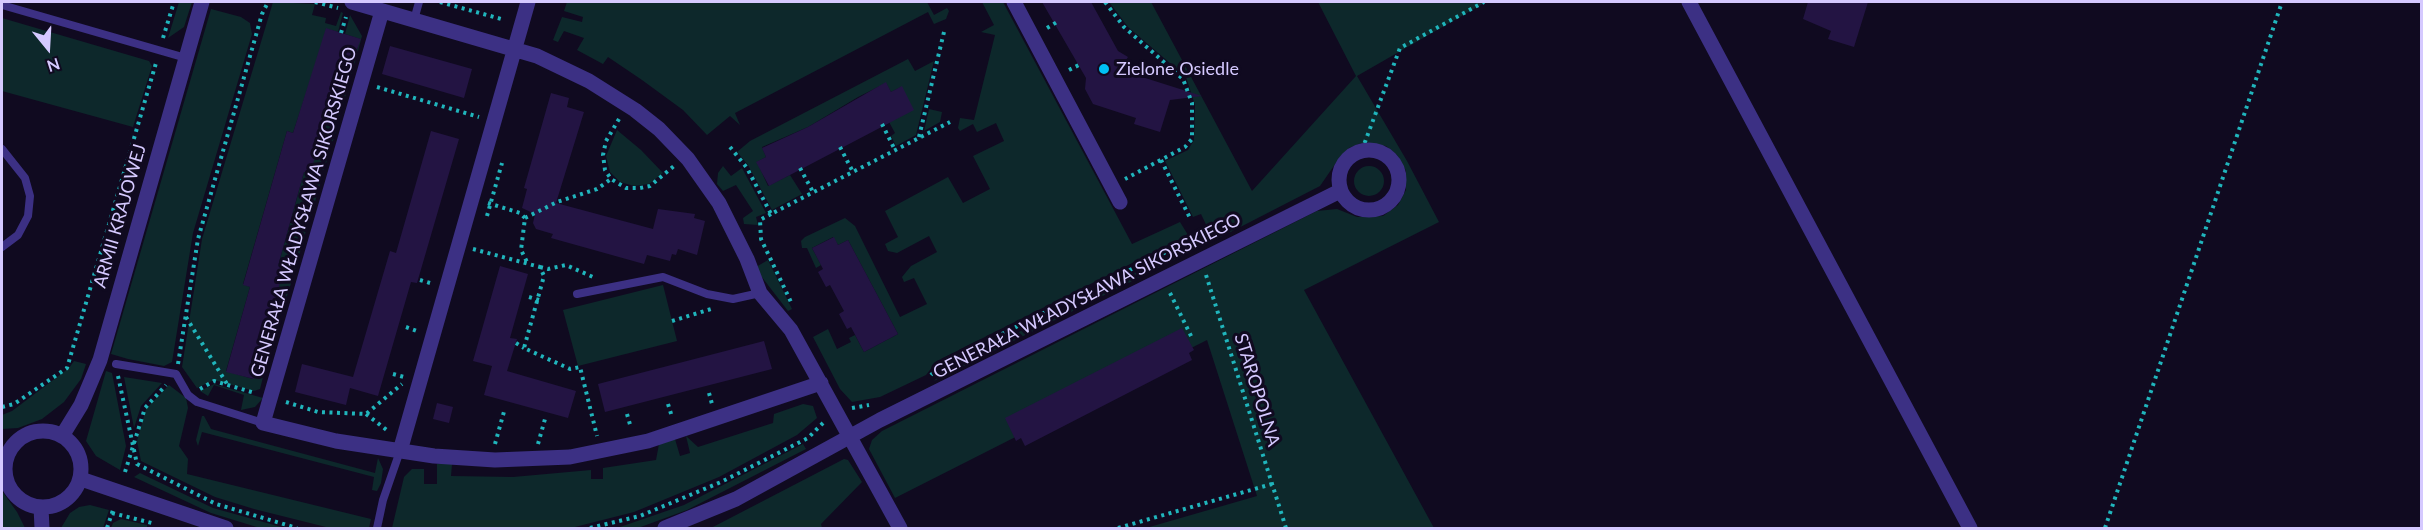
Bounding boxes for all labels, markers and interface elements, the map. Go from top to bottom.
north arrow [18,18,78,78]
street label: GENERAŁA WŁADYSŁAWA SIKORSKIEGO [246,44,362,380]
text: N [45,55,63,77]
place label: Zielone Osiedle [1116,58,1239,80]
marker: Zielone Osiedle [1097,62,1111,76]
street label: ARMII KRAJOWEJ [89,142,151,290]
street label: GENERAŁA WŁADYSŁAWA SIKORSKIEGO [929,209,1245,383]
street label: STAROPOLNA [1230,331,1284,449]

